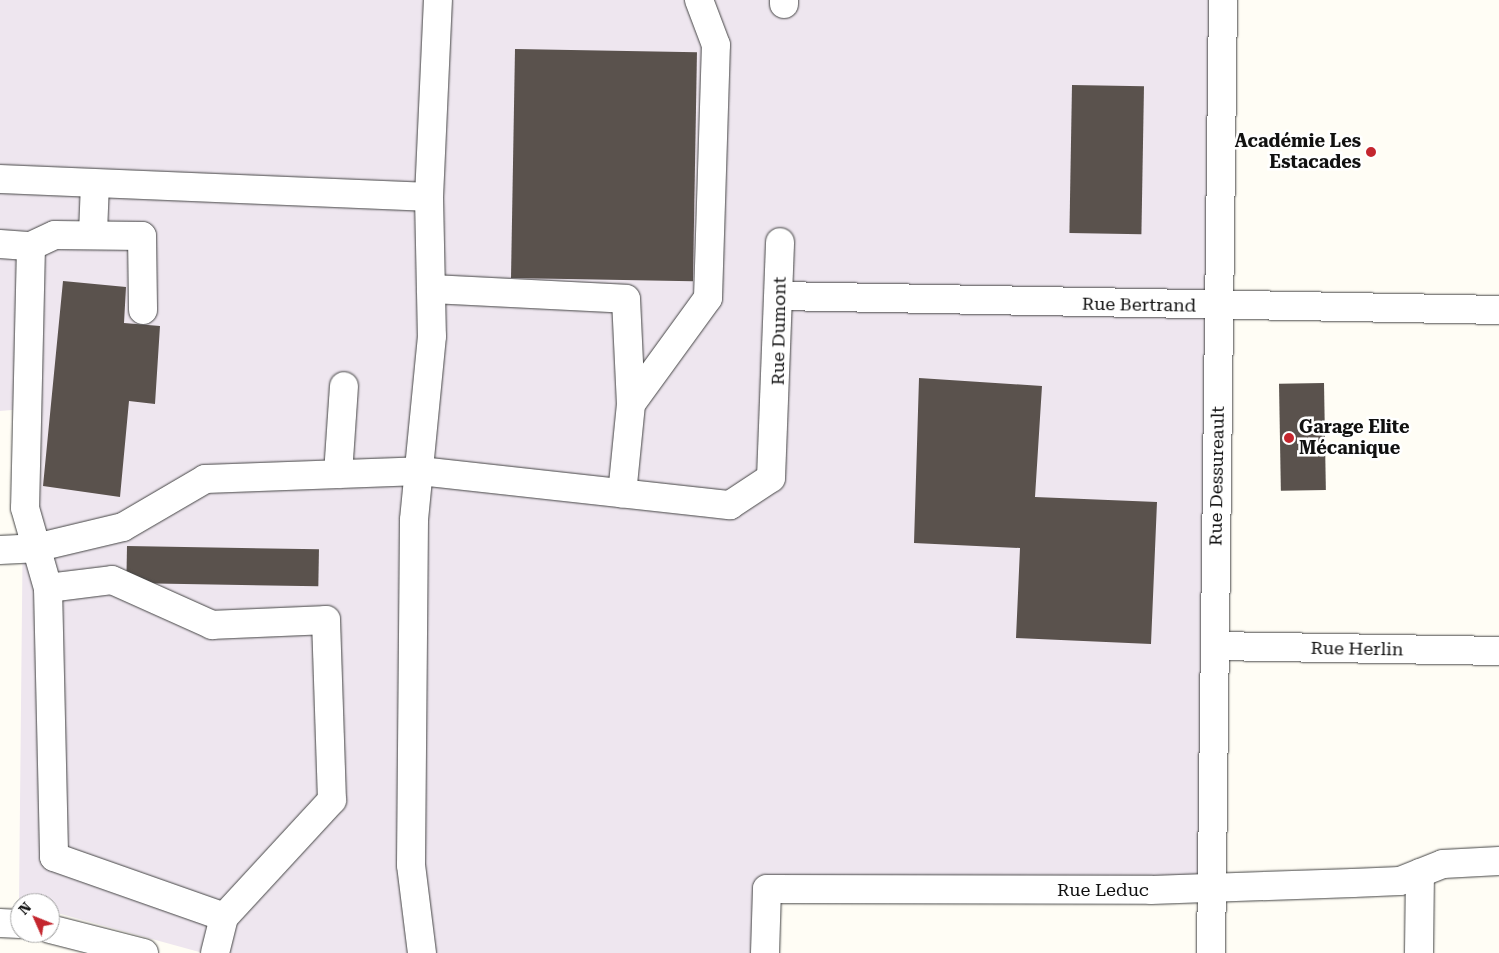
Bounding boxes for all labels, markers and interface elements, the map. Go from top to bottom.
place label: Académie Les Estacades [1235,131,1361,173]
marker: Académie Les Estacades [1365,146,1377,158]
street label: Rue Dumont [767,276,791,386]
street label: Rue Bertrand [1082,293,1196,317]
street label: Rue Dessureault [1205,406,1229,546]
place label: Garage Elite Mécanique [1299,417,1409,459]
marker: Garage Elite Mécanique [1283,432,1295,444]
street label: Rue Herlin [1310,637,1404,661]
street label: Rue Leduc [1057,879,1149,901]
north arrow [10,893,60,943]
text: N [15,899,34,918]

